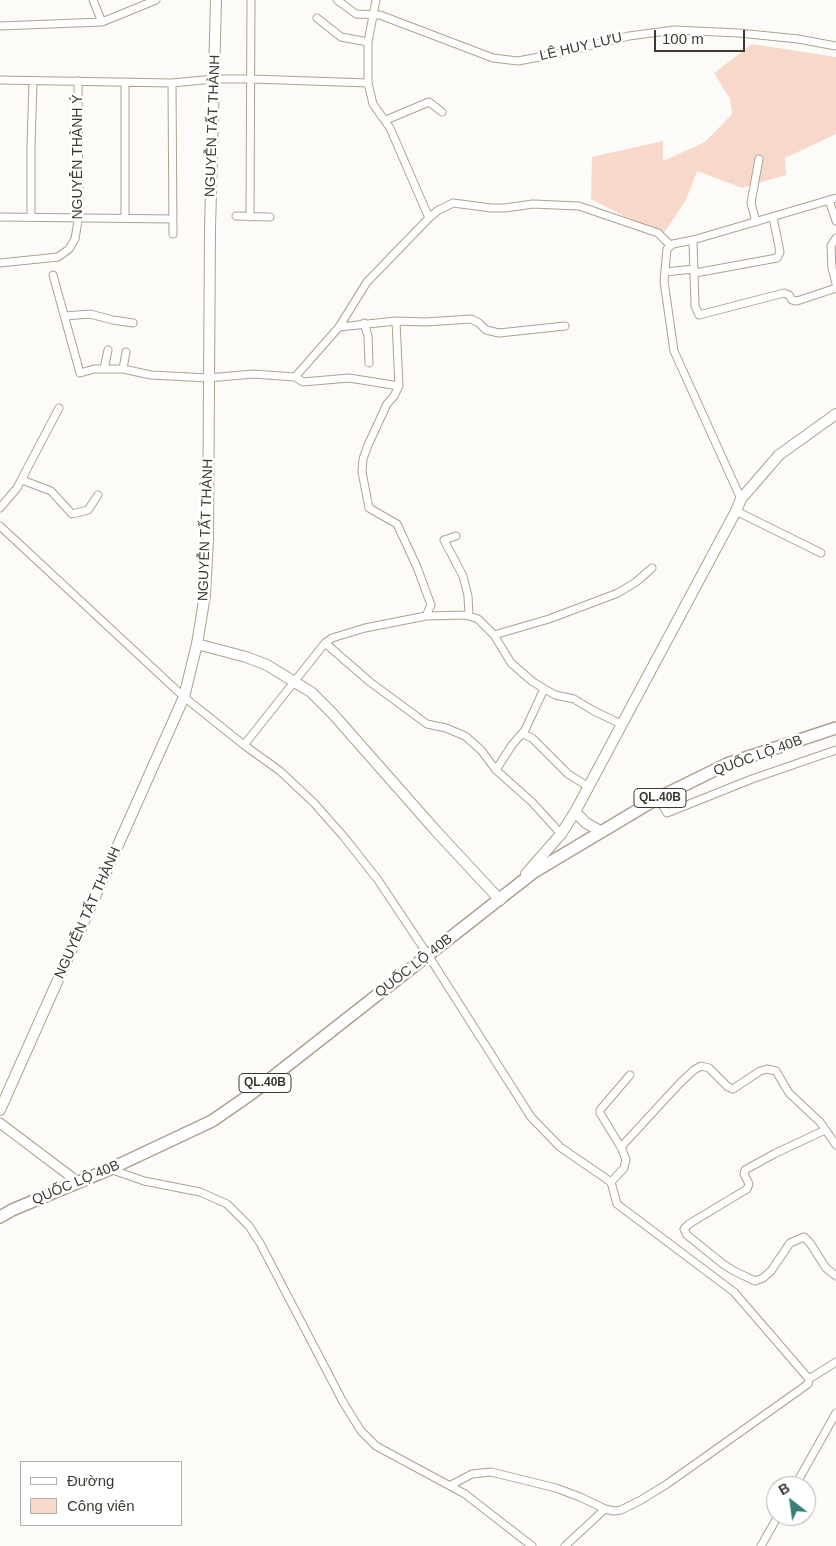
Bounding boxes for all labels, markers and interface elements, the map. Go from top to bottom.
scale bar [656,20,747,52]
street label: LÊ HUY LƯU [538,29,624,65]
text: 100 m [662,30,704,47]
street label: NGUYỄN TẤT THÀNH [202,55,224,197]
street label: NGUYỄN THÀNH Ý [70,94,86,220]
street label: NGUYỄN TẤT THÀNH [195,459,217,601]
street label: QUỐC LỘ 40B [711,732,805,780]
road number: QL.40B [634,788,686,808]
street label: NGUYỄN TẤT THÀNH [51,845,125,981]
street label: QUỐC LỘ 40B [372,931,456,1001]
road number: QL.40B [239,1074,291,1092]
street label: QUỐC LỘ 40B [30,1157,122,1209]
legend [20,1461,182,1526]
text: Đường [67,1472,114,1489]
north arrow [766,1476,816,1526]
text: B [776,1479,792,1498]
text: Công viên [67,1497,135,1514]

